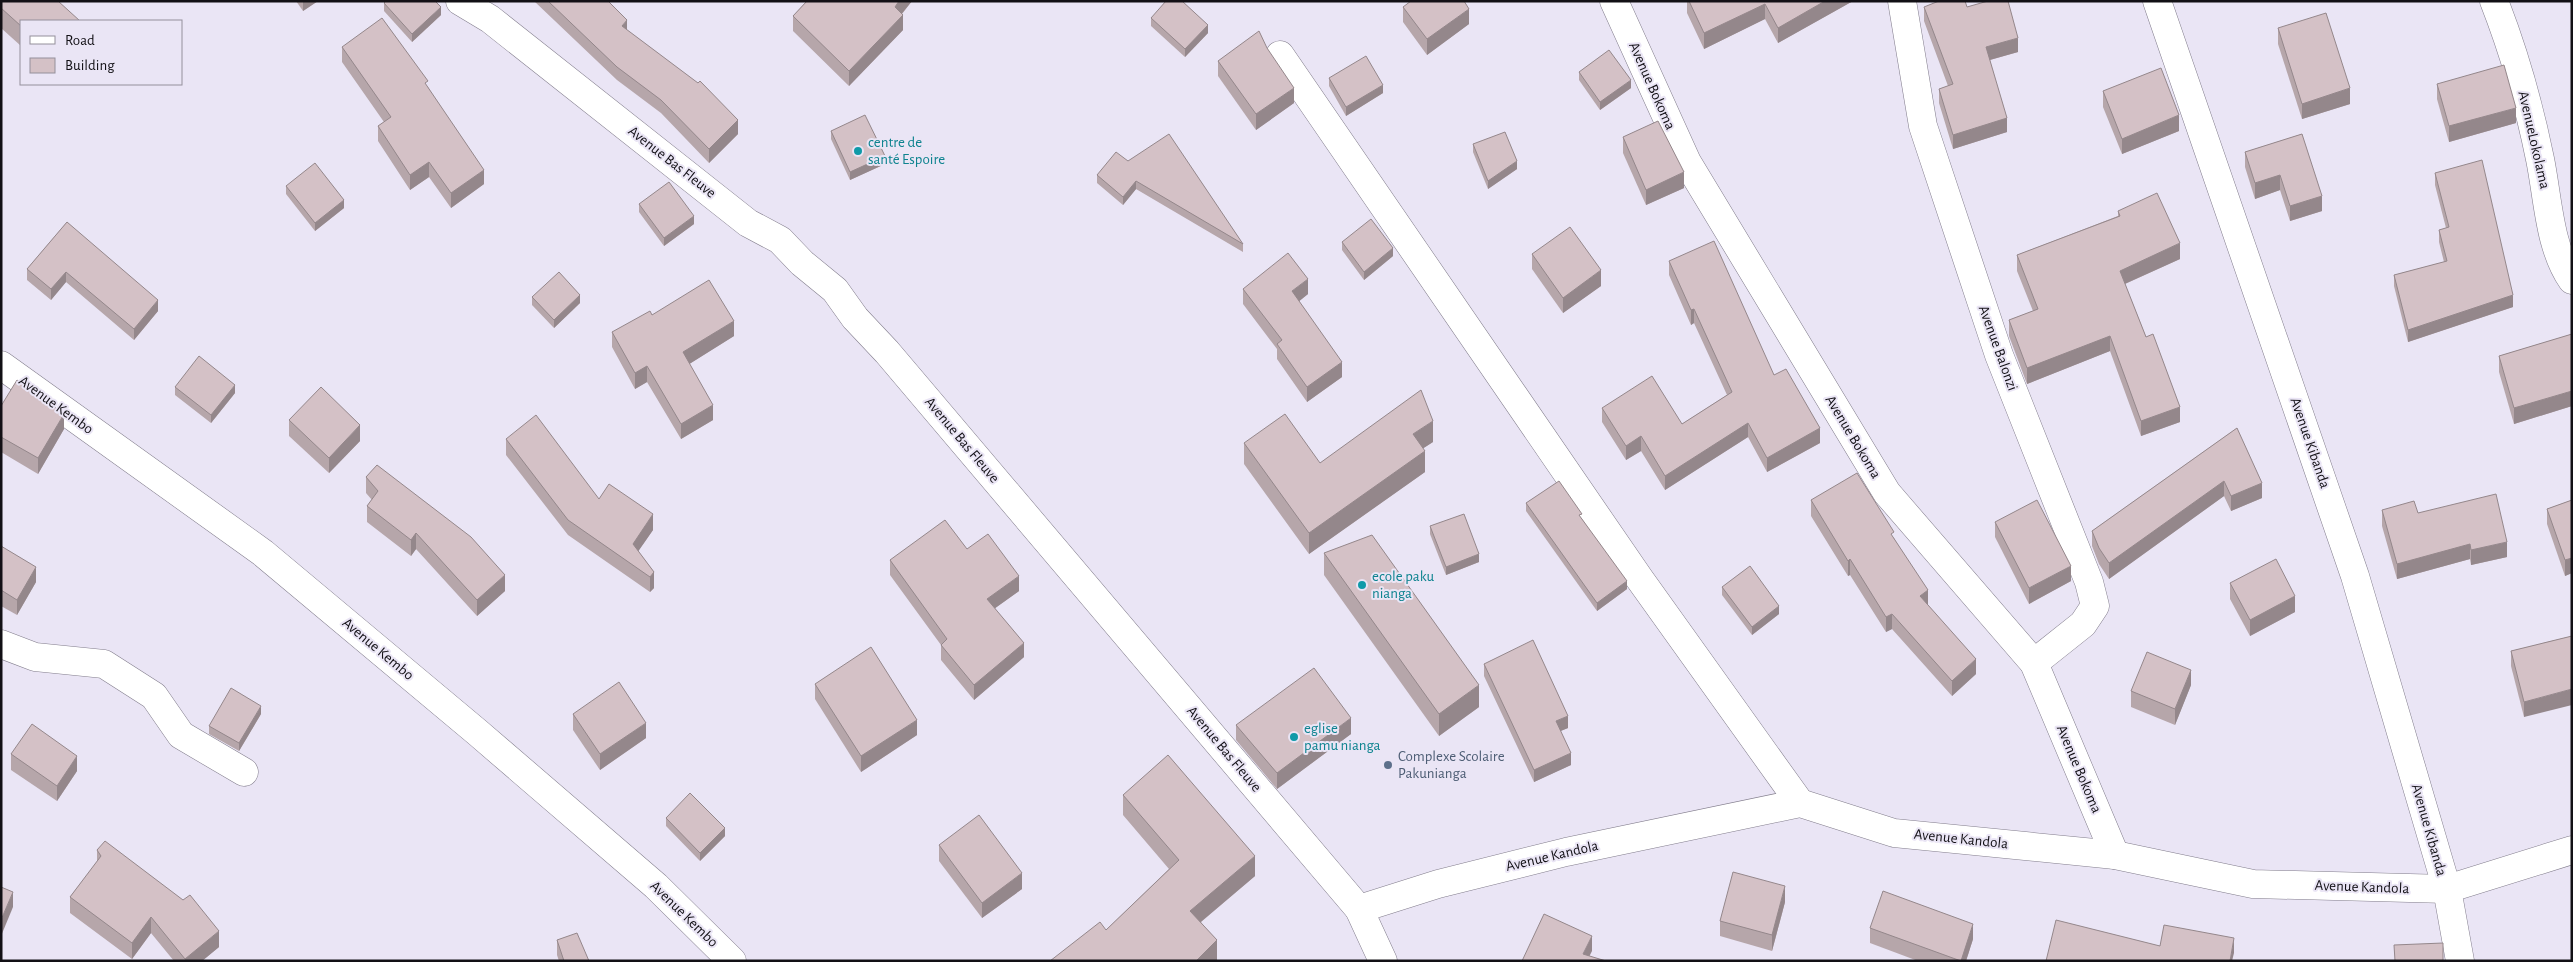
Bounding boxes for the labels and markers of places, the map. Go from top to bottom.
place label: centre de santé Espoire [868,135,945,167]
marker: centre de santé Espoire [852,145,864,157]
place label: ecole paku nianga [1372,569,1435,601]
marker: ecole paku nianga [1356,579,1368,591]
place label: eglise pamu nianga [1304,721,1381,753]
marker: eglise pamu nianga [1288,731,1300,743]
place label: Complexe Scolaire Pakunianga [1398,749,1505,781]
marker: Complexe Scolaire Pakunianga [1382,759,1394,771]

